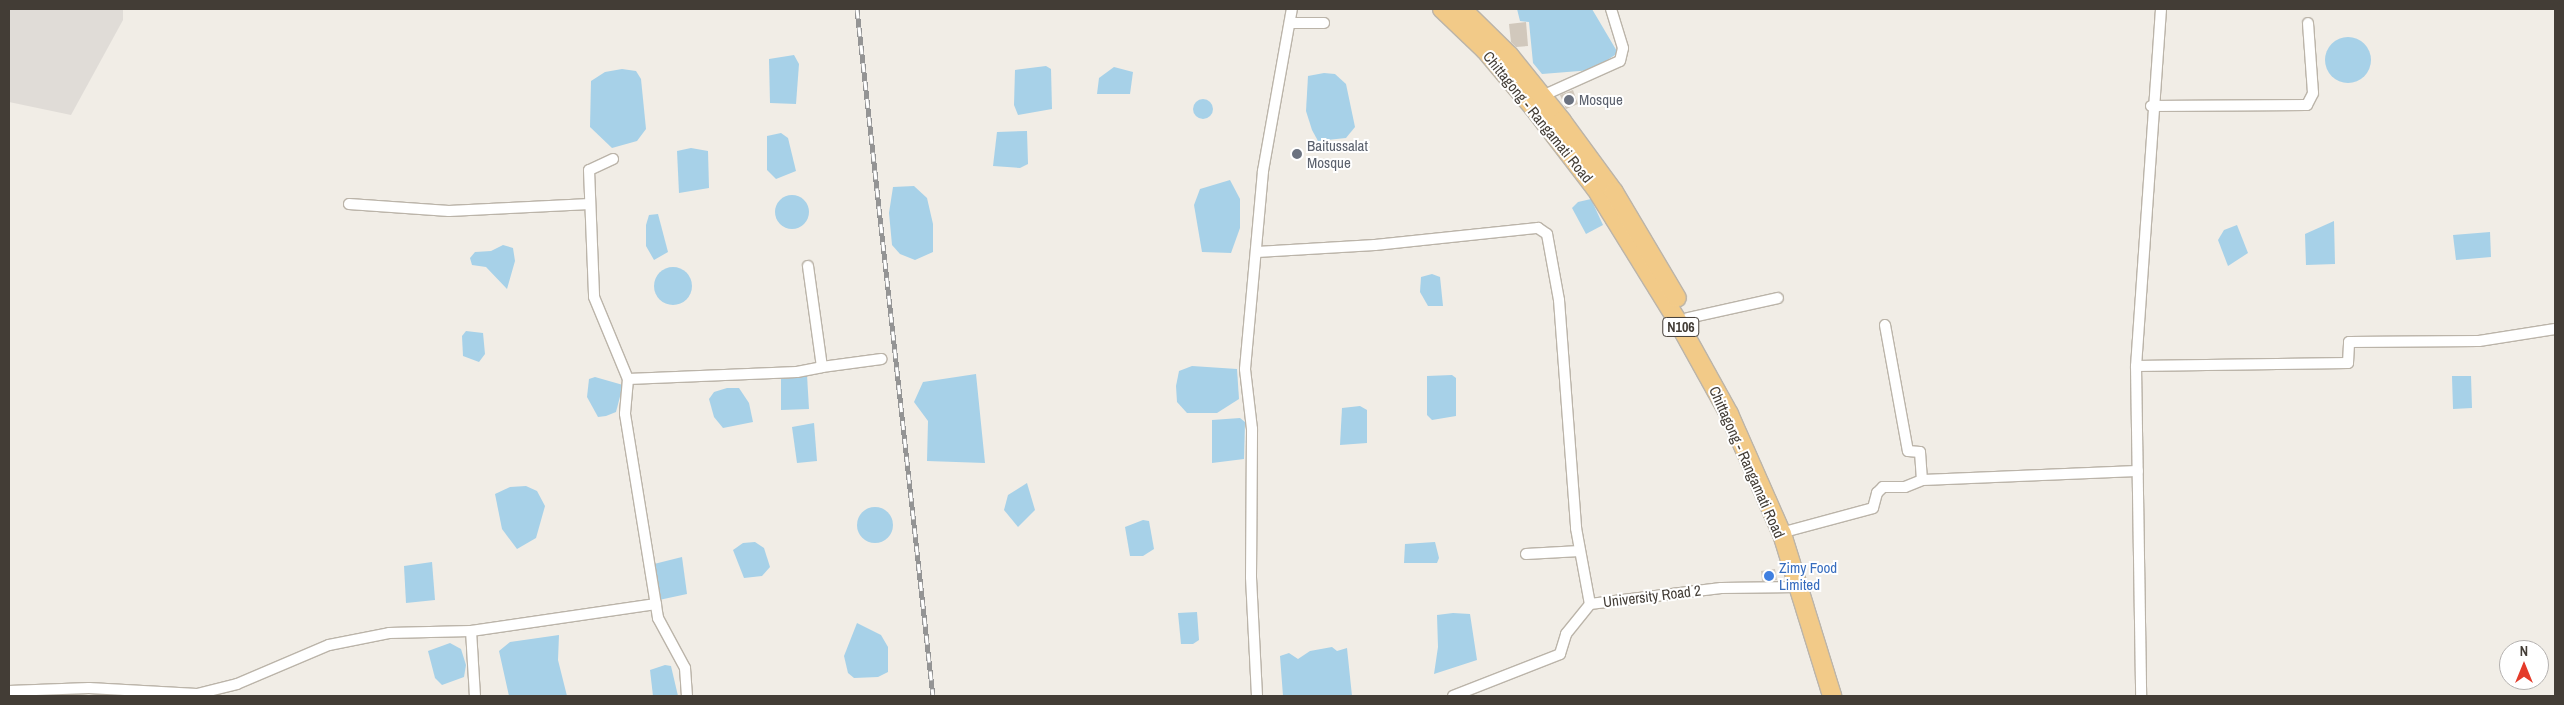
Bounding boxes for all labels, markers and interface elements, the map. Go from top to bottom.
street label: Chittagong - Rangamati Road [1479,48,1597,186]
place label: Mosque [1579,91,1623,109]
marker: Mosque [1563,94,1575,106]
place label: Baitussalat Mosque [1307,136,1368,171]
marker: Baitussalat Mosque [1291,148,1303,160]
road number: N106 [1662,316,1700,338]
street label: Chittagong - Rangamati Road [1705,383,1789,541]
place label: Zimy Food Limited [1779,558,1837,593]
marker: Zimy Food Limited [1763,570,1775,582]
street label: University Road 2 [1602,581,1702,611]
north arrow [2499,640,2549,690]
text: N [2520,642,2528,660]

